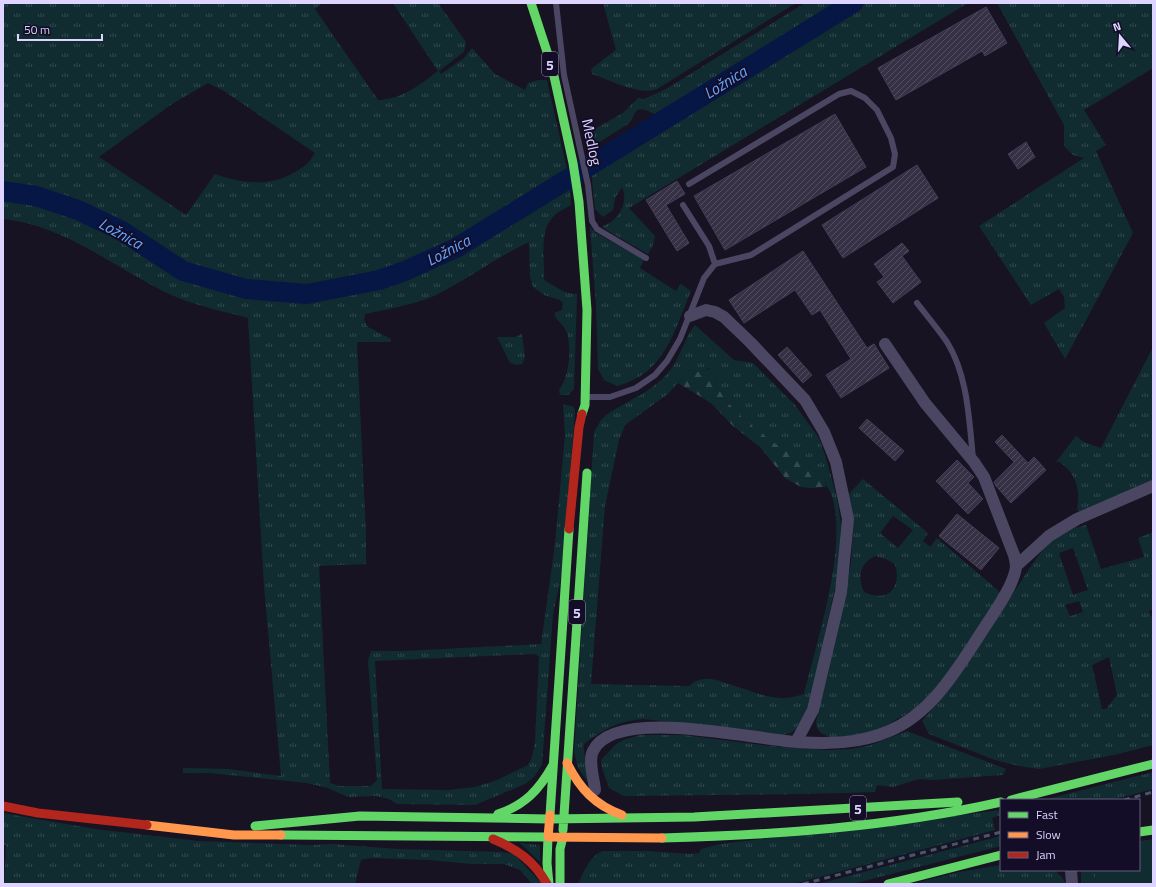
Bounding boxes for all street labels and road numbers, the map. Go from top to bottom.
road number: 5 [542,52,558,76]
street label: Medlog [576,117,608,168]
road number: 5 [569,600,585,624]
road number: 5 [850,796,866,820]

